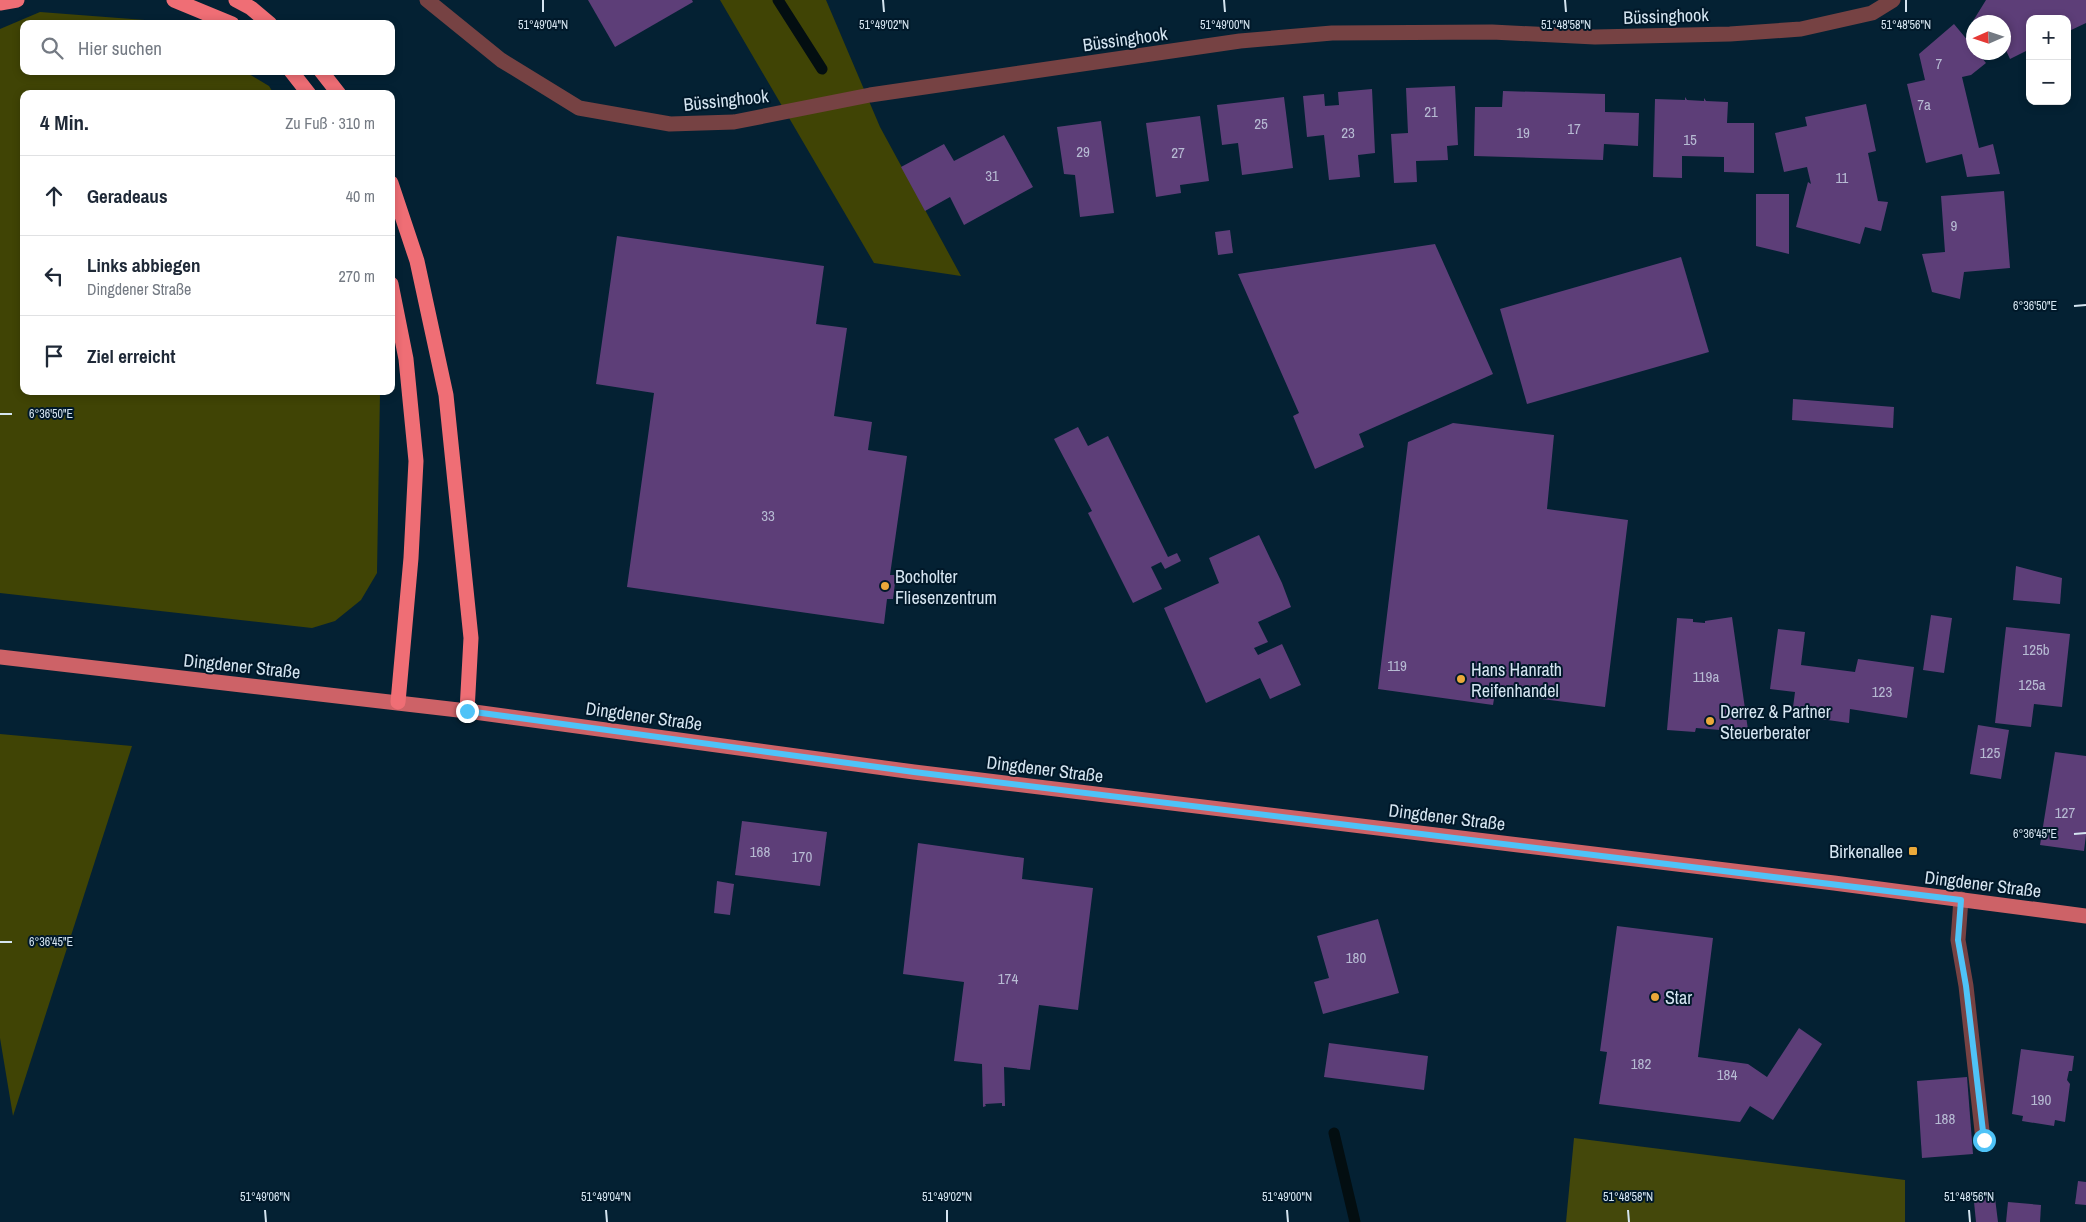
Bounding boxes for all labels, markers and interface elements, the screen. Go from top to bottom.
street label: Büssinghook [1623,2,1710,30]
north arrow [1966,15,2011,60]
map controls [2026,15,2071,105]
button: + [2026,15,2071,60]
text: 51°49'04"N [518,17,568,33]
text: 51°49'02"N [859,17,909,33]
text: 51°49'00"N [1200,17,1250,33]
text: 51°48'58"N [1541,17,1591,33]
text: 51°48'56"N [1881,17,1931,33]
search box [20,20,395,75]
street label: Büssinghook [1081,21,1170,57]
icon: search [38,34,66,62]
text: Hier suchen [78,35,162,61]
house number: 7 [1936,53,1943,74]
button: − [2026,60,2071,105]
street label: Büssinghook [682,83,770,117]
house number: 7a [1917,94,1931,115]
house number: 21 [1424,101,1438,122]
text: 4 Min. [40,108,89,137]
text: Zu Fuß · 310 m [285,112,375,134]
house number: 25 [1254,113,1268,134]
house number: 17 [1567,118,1581,139]
house number: 23 [1341,122,1355,143]
house number: 19 [1516,122,1530,143]
house number: 15 [1683,129,1697,150]
house number: 29 [1076,141,1090,162]
house number: 27 [1171,142,1185,163]
house number: 31 [985,165,999,186]
house number: 11 [1836,167,1849,188]
icon: ahead [40,182,68,210]
text: Geradeaus [87,183,168,209]
text: 40 m [346,185,375,207]
house number: 9 [1951,215,1958,236]
text: Links abbiegen [87,252,200,278]
icon: left [40,262,68,290]
text: 270 m [339,265,375,287]
text: Dingdener Straße [87,278,191,300]
text: 6°36'50"E [2013,298,2057,314]
icon: arrive [40,342,68,370]
text: Ziel erreicht [87,343,175,369]
text: 6°36'50"E [29,406,73,422]
house number: 33 [761,505,775,526]
place label: Bocholter Fliesenzentrum [895,564,997,610]
marker: Bocholter Fliesenzentrum [879,580,891,592]
house number: 125b [2022,639,2050,660]
street label: Dingdener Straße [182,647,302,685]
house number: 119 [1387,655,1407,676]
place label: Hans Hanrath Reifenhandel [1471,657,1562,703]
house number: 119a [1693,666,1719,687]
marker: Hans Hanrath Reifenhandel [1455,673,1467,685]
house number: 125a [2018,674,2046,695]
house number: 123 [1872,681,1892,702]
street label: Dingdener Straße [584,695,704,737]
place label: Derrez & Partner Steuerberater [1720,699,1831,745]
route end [456,700,479,723]
marker: Derrez & Partner Steuerberater [1704,715,1716,727]
house number: 125 [1980,742,2000,763]
street label: Dingdener Straße [985,749,1105,789]
street label: Dingdener Straße [1387,797,1507,837]
house number: 127 [2055,802,2075,823]
text: 6°36'45"E [2013,826,2057,842]
place label: Birkenallee [1829,839,1903,864]
house number: 168 [750,841,770,862]
marker: Birkenallee [1907,845,1919,857]
house number: 170 [792,846,812,867]
street label: Dingdener Straße [1923,864,2043,904]
text: 6°36'45"E [29,934,73,950]
house number: 180 [1346,947,1366,968]
house number: 174 [998,968,1018,989]
place label: Star [1665,985,1692,1010]
marker: Star [1649,991,1661,1003]
house number: 182 [1631,1053,1651,1074]
house number: 184 [1717,1064,1737,1085]
house number: 190 [2031,1089,2051,1110]
house number: 188 [1935,1108,1955,1129]
route start [1973,1129,1996,1152]
text: 51°49'06"N [240,1189,290,1205]
text: 51°49'04"N [581,1189,631,1205]
text: 51°49'02"N [922,1189,972,1205]
text: 51°49'00"N [1262,1189,1312,1205]
text: 51°48'58"N [1603,1189,1653,1205]
text: 51°48'56"N [1944,1189,1994,1205]

